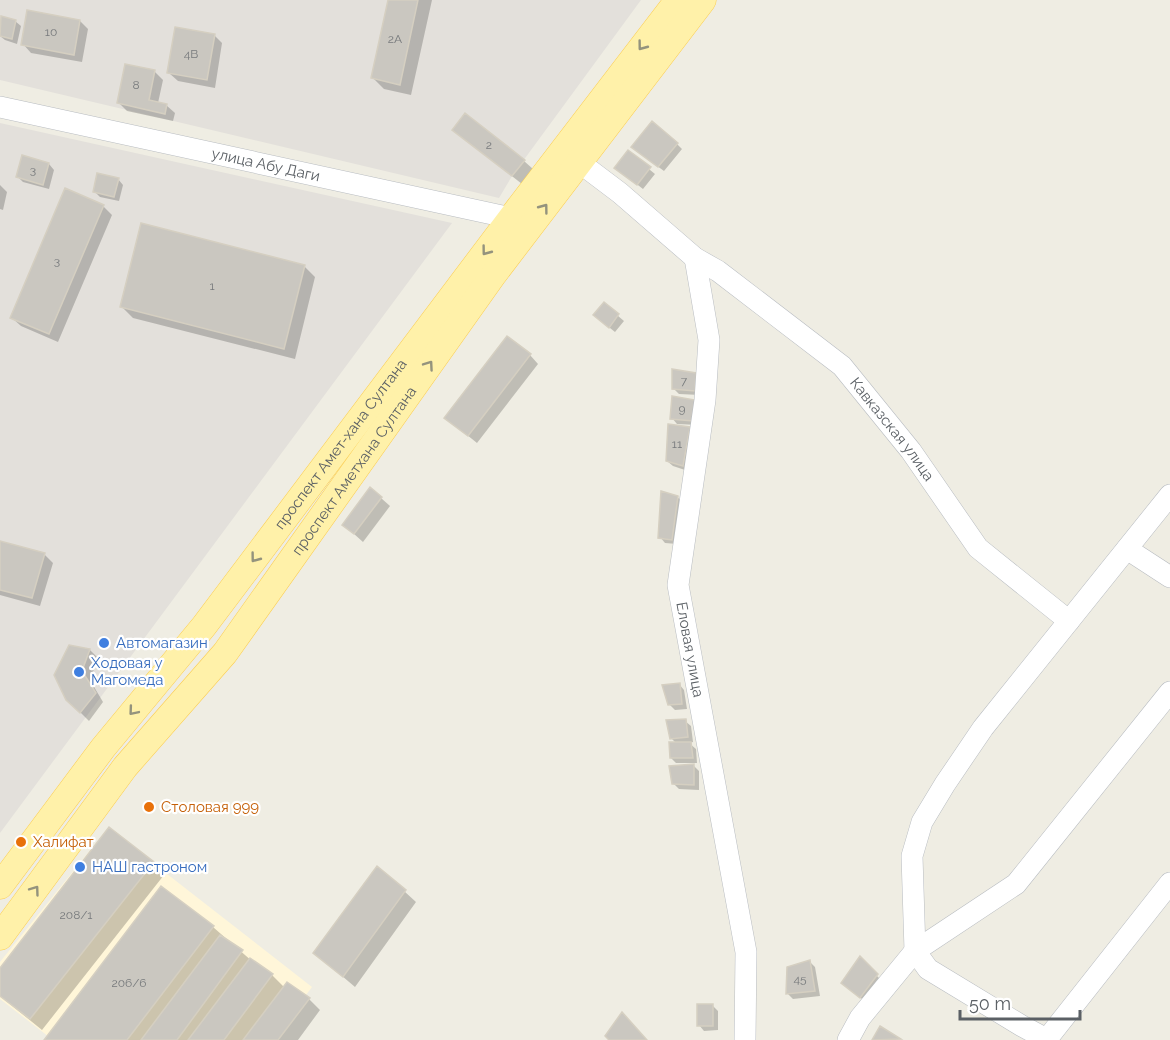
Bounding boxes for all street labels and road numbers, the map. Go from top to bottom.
street label: улица Абу Даги [210,144,322,185]
street label: проспект Амет-хана Султана [271,356,411,533]
street label: Кавказская улица [846,374,938,485]
street label: проспект Аметхана Султана [288,383,420,559]
street label: Еловая улица [672,601,708,699]

